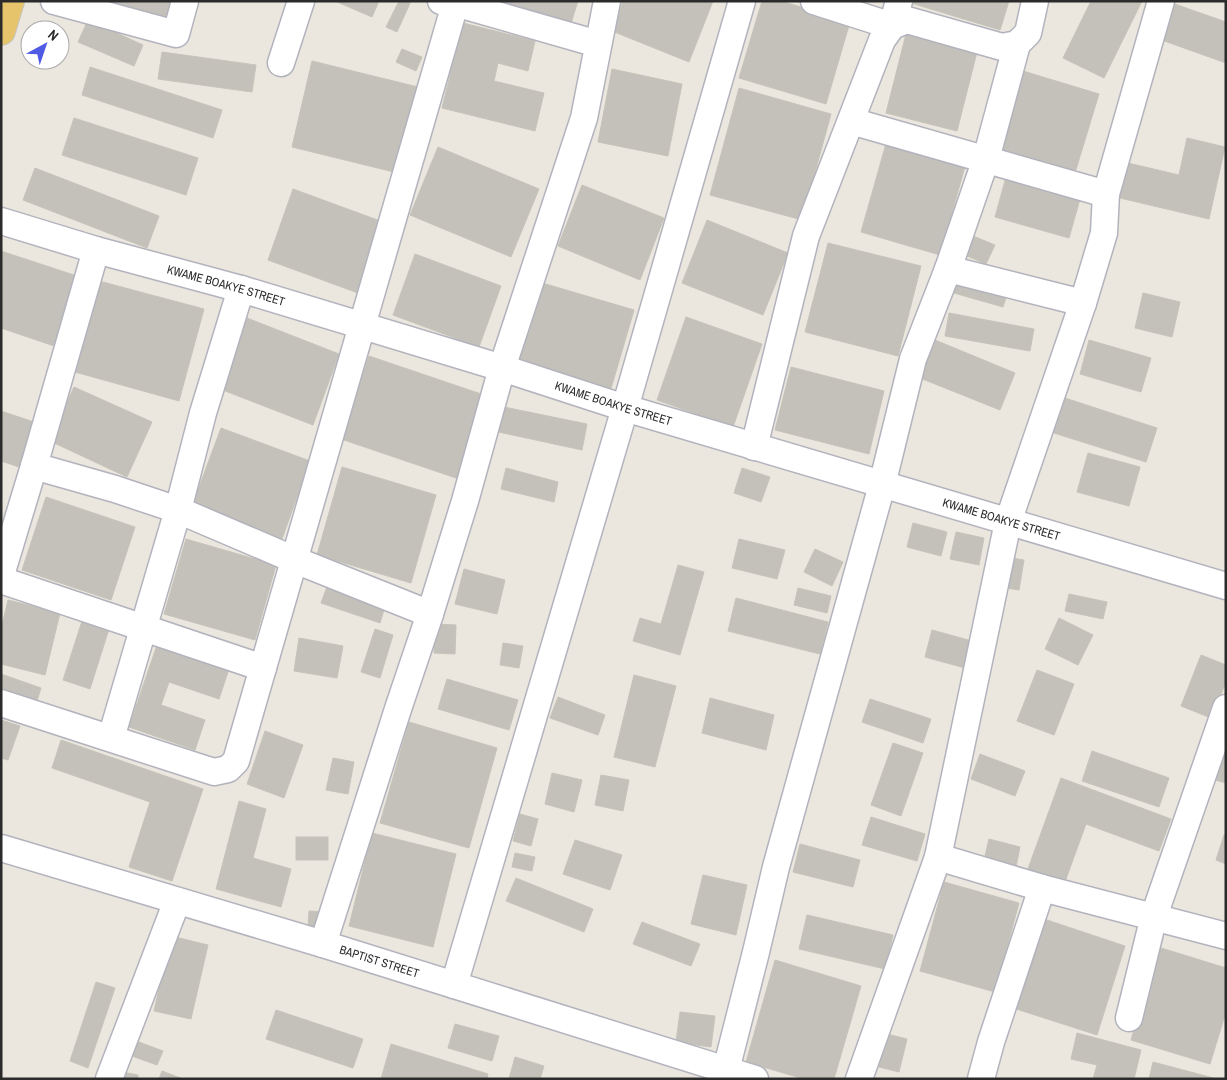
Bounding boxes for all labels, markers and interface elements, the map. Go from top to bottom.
north arrow [20,20,70,70]
text: N [44,25,62,45]
street label: KWAME BOAKYE STREET [165,261,287,310]
street label: KWAME BOAKYE STREET [553,378,674,429]
street label: KWAME BOAKYE STREET [941,494,1062,544]
street label: BAPTIST STREET [338,942,421,982]

